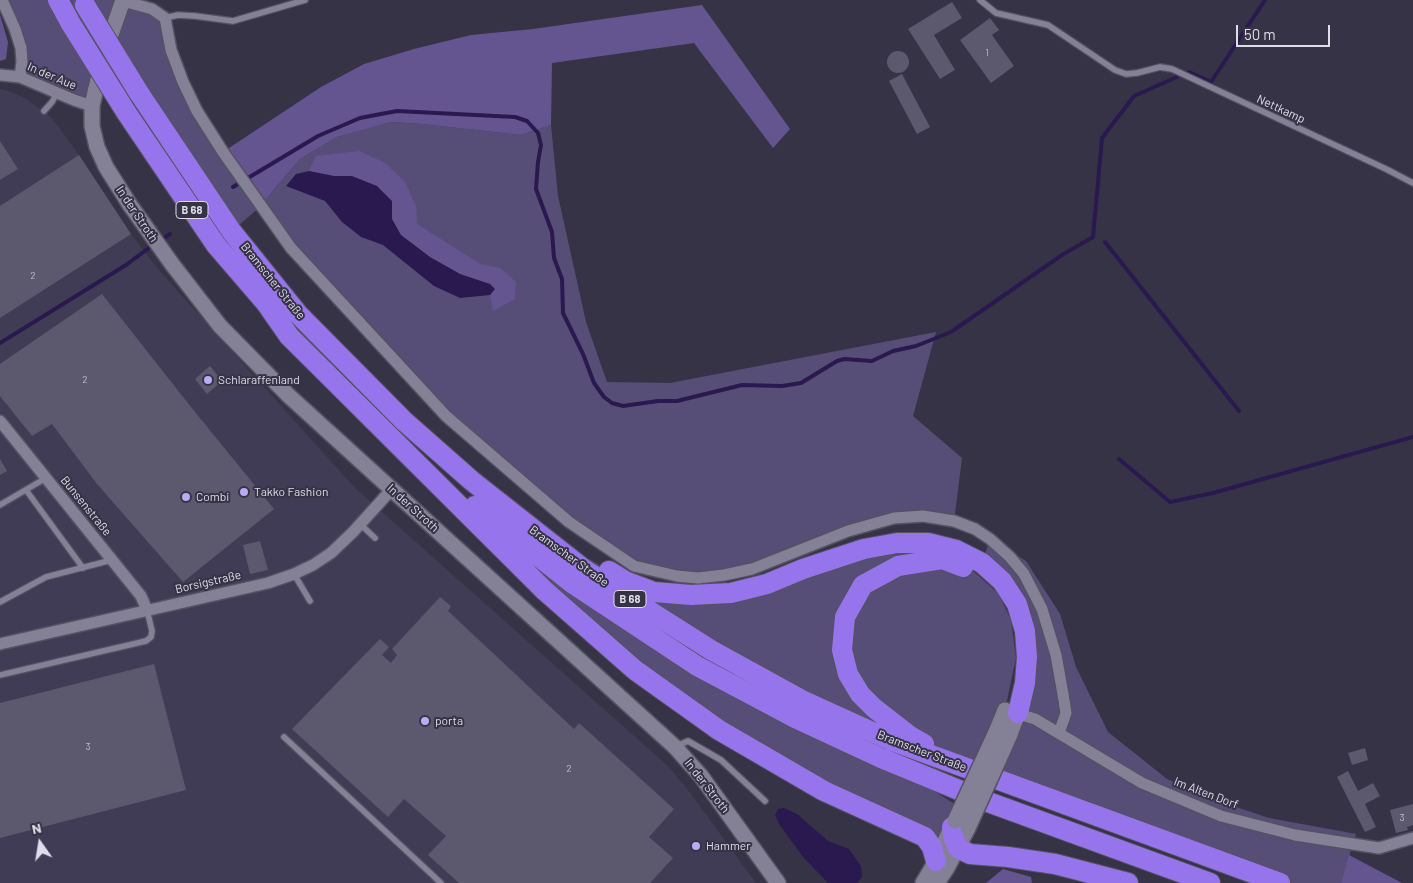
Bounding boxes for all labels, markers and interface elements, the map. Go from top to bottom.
scale bar [1238,15,1332,47]
text: 50 m [1244,25,1276,43]
house number: 1 [985,47,989,59]
street label: In der Aue [25,59,79,93]
street label: Nettkamp [1255,92,1307,126]
street label: In der Stroth [113,183,161,245]
road number: B 68 [176,202,208,218]
street label: Bramscher Straße [238,240,308,322]
house number: 2 [30,270,36,282]
place label: Schlaraffenland [218,373,300,387]
house number: 2 [82,374,88,386]
marker: Schlaraffenland [202,374,214,386]
street label: Bunsenstraße [58,473,114,539]
street label: In der Stroth [384,481,442,535]
place label: Takko Fashion [254,485,328,499]
marker: Takko Fashion [238,486,250,498]
place label: Combi [196,490,229,504]
marker: Combi [180,491,192,503]
street label: Bramscher Straße [527,522,611,590]
street label: Borsigstraße [174,567,242,597]
road number: B 68 [614,590,646,608]
place label: porta [435,714,463,728]
marker: porta [419,715,431,727]
street label: Bramscher Straße [875,727,969,775]
house number: 3 [85,741,91,753]
street label: In der Stroth [681,756,733,816]
house number: 2 [566,763,572,775]
street label: Im Alten Dorf [1172,774,1240,812]
house number: 3 [1399,812,1405,824]
north arrow [15,818,65,868]
text: N [30,819,43,837]
place label: Hammer [706,839,751,853]
marker: Hammer [690,840,702,852]

